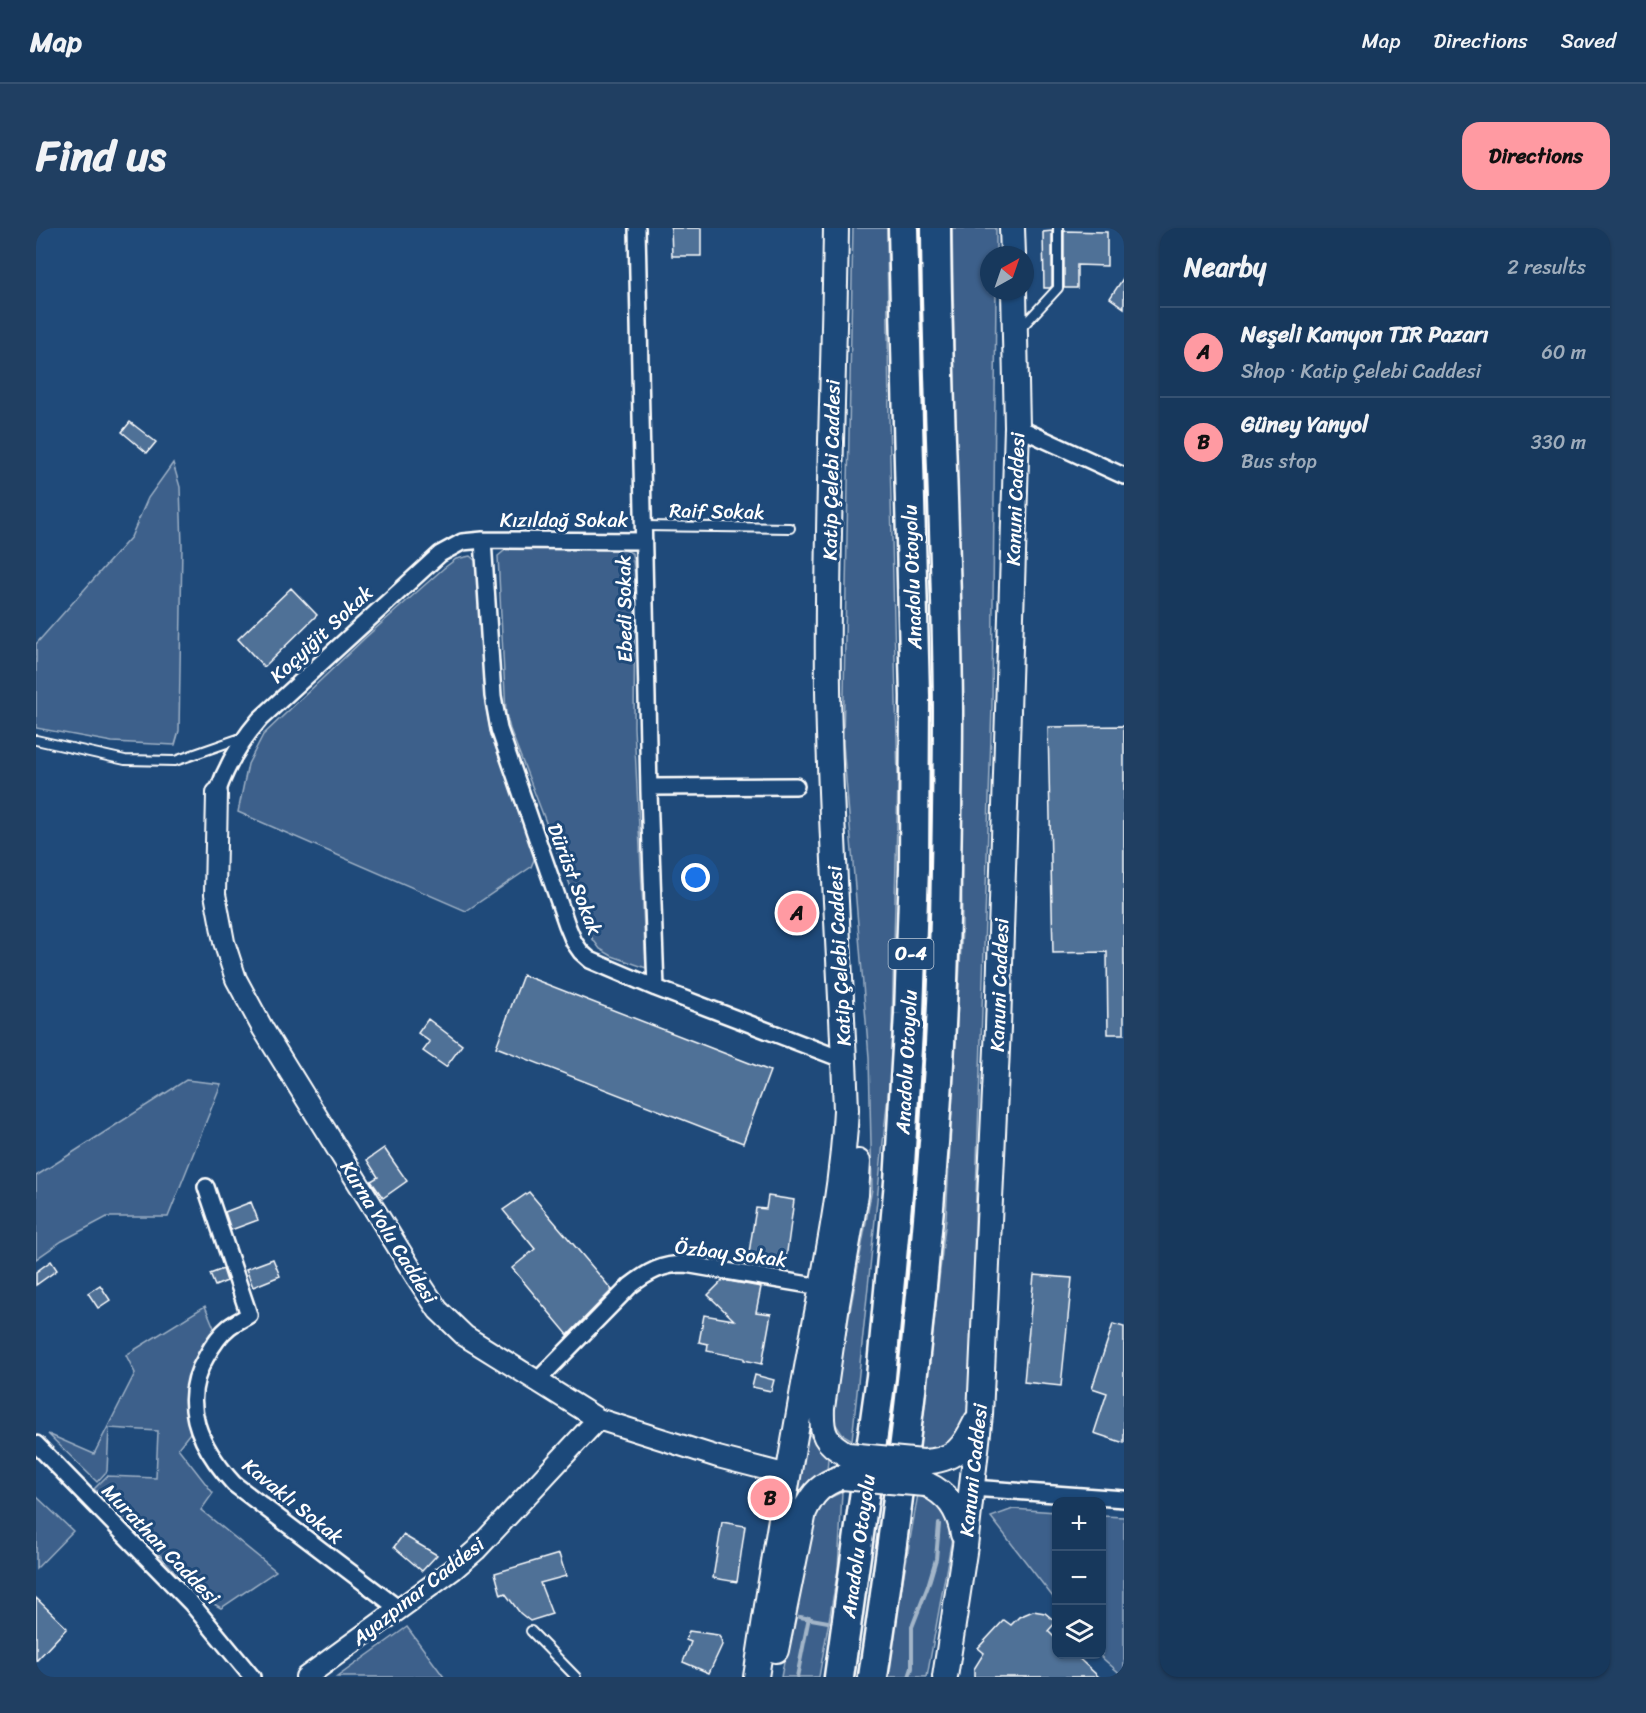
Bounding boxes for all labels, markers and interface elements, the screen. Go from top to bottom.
text: Map [30,17,82,66]
text: Map [1362,22,1400,60]
text: Directions [1433,22,1528,60]
text: Saved [1561,22,1616,60]
text: Find us [36,119,166,193]
button: Directions [1462,122,1610,190]
text: Nearby [1184,244,1266,290]
north arrow [980,246,1034,300]
text: 2 results [1507,250,1586,285]
text: Neşeli Kamyon TIR Pazarı [1241,315,1489,354]
text: A [1197,335,1210,370]
text: 60 m [1541,335,1586,370]
text: Shop · Katip Çelebi Caddesi [1241,354,1481,389]
street label: Katip Çelebi Caddesi [812,378,851,561]
text: Güney Yanyol [1241,405,1368,444]
text: B [1197,425,1210,460]
text: 330 m [1531,425,1586,460]
street label: Kanuni Caddesi [996,431,1035,566]
text: Bus stop [1241,444,1317,479]
street label: Raif Sokak [669,493,765,530]
street label: Kızıldağ Sokak [500,503,629,538]
street label: Anadolu Otoyolu [892,504,933,651]
street label: Ebedi Sokak [606,555,643,663]
street label: Koçyiğit Sokak [261,576,382,692]
street label: Dürüst Sokak [537,818,612,941]
your location [681,863,710,892]
street label: Katip Çelebi Caddesi [817,863,862,1047]
pin: A [778,890,816,936]
street label: Kanuni Caddesi [980,917,1019,1052]
road number: O-4 [888,939,934,969]
street label: Anadolu Otoyolu [885,988,928,1136]
street label: Kurna Yolu Caddesi [330,1154,448,1312]
street label: Özbay Sokak [673,1229,789,1278]
street label: Kanuni Caddesi [949,1401,998,1538]
street label: Kavaklı Sokak [234,1449,352,1554]
street label: Anadolu Otoyolu [831,1472,886,1621]
street label: Murathan Caddesi [93,1475,229,1614]
pin: B [750,1476,790,1520]
map controls [1052,1497,1106,1659]
button: + [1052,1497,1106,1551]
street label: Ayazpınar Caddesi [343,1527,494,1655]
button: − [1052,1551,1106,1605]
button: layers [1052,1605,1106,1659]

